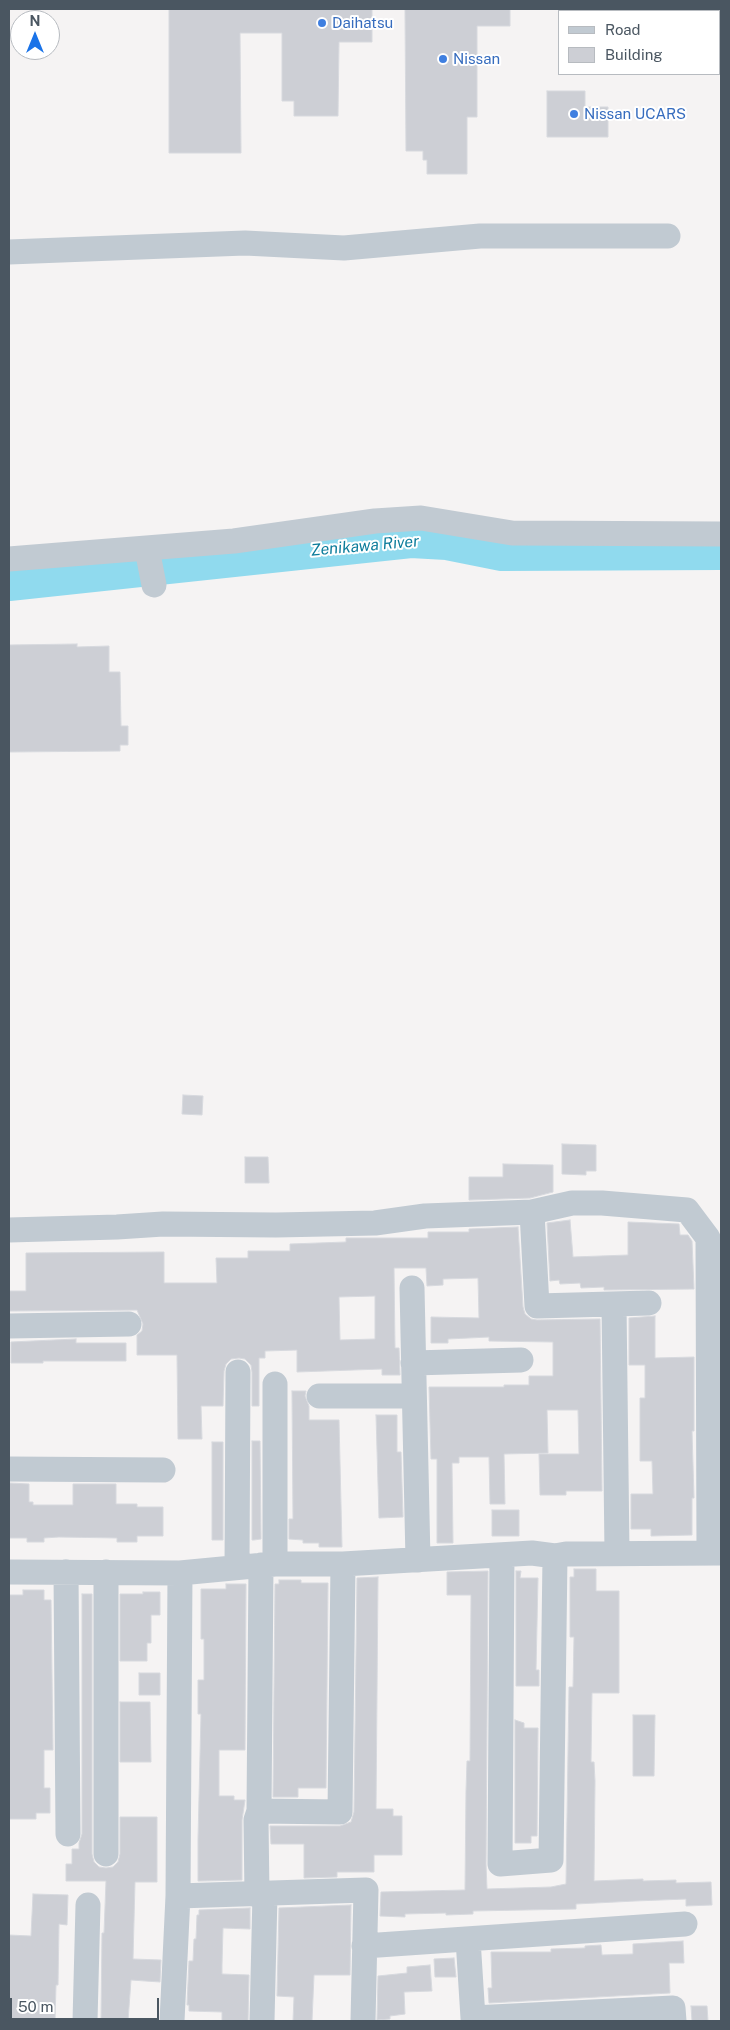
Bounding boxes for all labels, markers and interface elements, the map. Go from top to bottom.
north arrow [10,10,60,60]
legend [558,10,720,75]
text: N [30,13,40,29]
place label: Daihatsu [332,14,393,32]
marker: Daihatsu [316,17,328,29]
text: Road [605,21,641,38]
text: Building [605,46,663,63]
place label: Nissan [453,50,500,68]
marker: Nissan [437,53,449,65]
place label: Nissan UCARS [584,105,686,123]
marker: Nissan UCARS [568,108,580,120]
water label: Zenikawa River [310,532,420,560]
scale bar [12,1988,161,2020]
text: 50 m [18,1998,53,2015]

